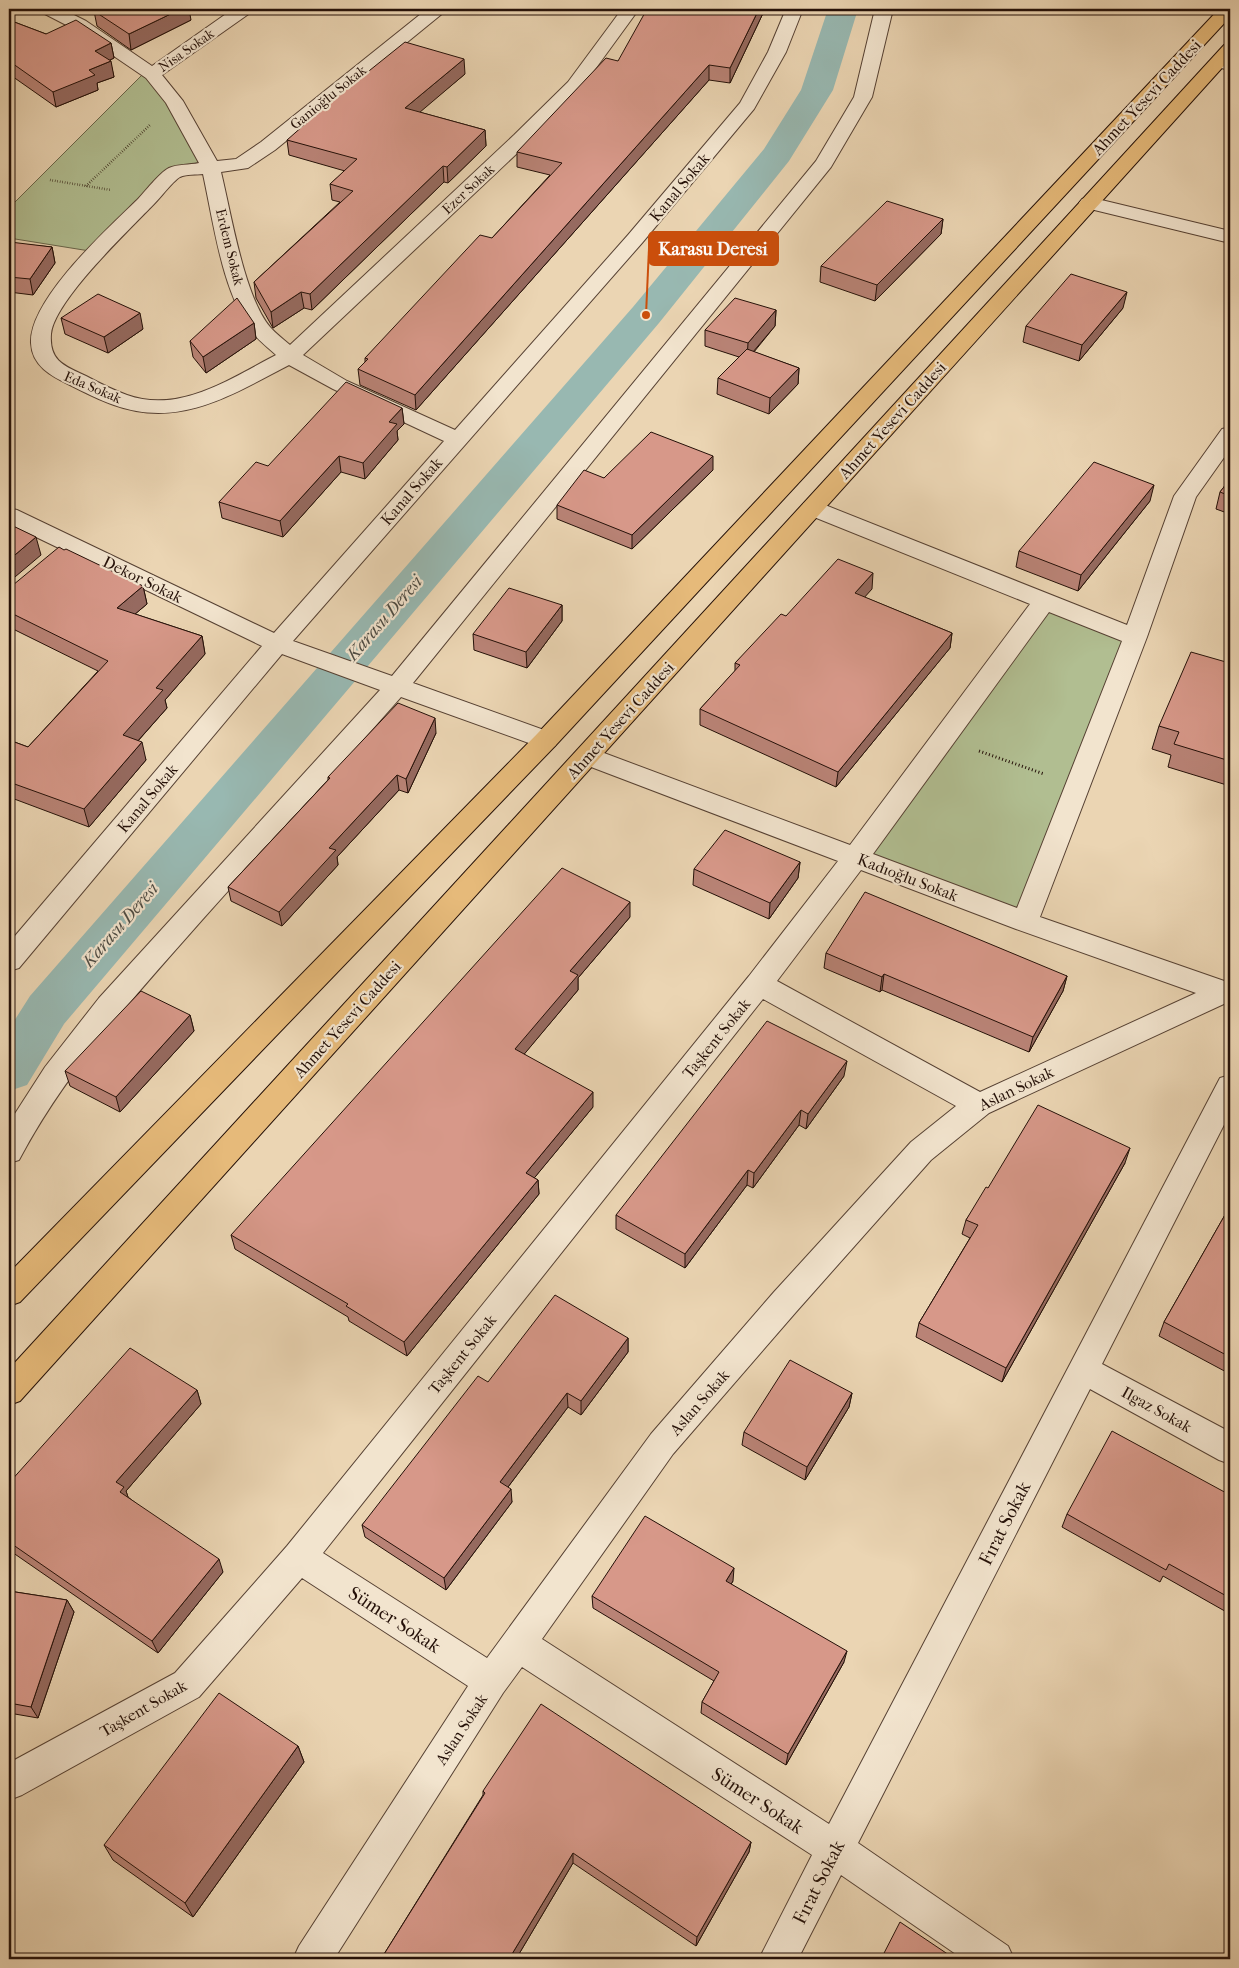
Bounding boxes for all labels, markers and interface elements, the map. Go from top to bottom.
street label: Nisa Sokak [155,25,218,76]
street label: Ahmet Yesevi Caddesi [1087,35,1205,160]
street label: Ganioğlu Sokak [287,61,370,133]
street label: Kanal Sokak [645,149,714,226]
street label: Ezer Sokak [439,160,499,218]
street label: Erdem Sokak [212,207,247,288]
callout: Karasu Deresi [649,232,778,265]
text: Karasu Deresi [658,239,768,260]
street label: Ahmet Yesevi Caddesi [834,358,950,484]
street label: Eda Sokak [62,368,125,407]
street label: Kanal Sokak [377,453,447,529]
street label: Dekor Sokak [100,552,186,607]
water label: Karasu Deresi [341,570,428,666]
street label: Ahmet Yesevi Caddesi [562,658,678,784]
street label: Kanal Sokak [113,760,182,837]
street label: Kadıoğlu Sokak [855,850,962,906]
water label: Karasu Deresi [77,877,164,973]
street label: Ahmet Yesevi Caddesi [289,957,405,1083]
street label: Taşkent Sokak [678,994,756,1083]
street label: Aslan Sokak [975,1062,1057,1115]
street label: Taşkent Sokak [424,1310,502,1399]
street label: Aslan Sokak [665,1365,734,1440]
street label: Ilgaz Sokak [1118,1382,1196,1437]
street label: Fırat Sokak [974,1478,1035,1569]
street label: Sümer Sokak [344,1582,445,1658]
street label: Taşkent Sokak [96,1676,191,1742]
street label: Aslan Sokak [431,1690,492,1769]
street label: Sümer Sokak [707,1763,808,1839]
street label: Fırat Sokak [788,1837,849,1928]

